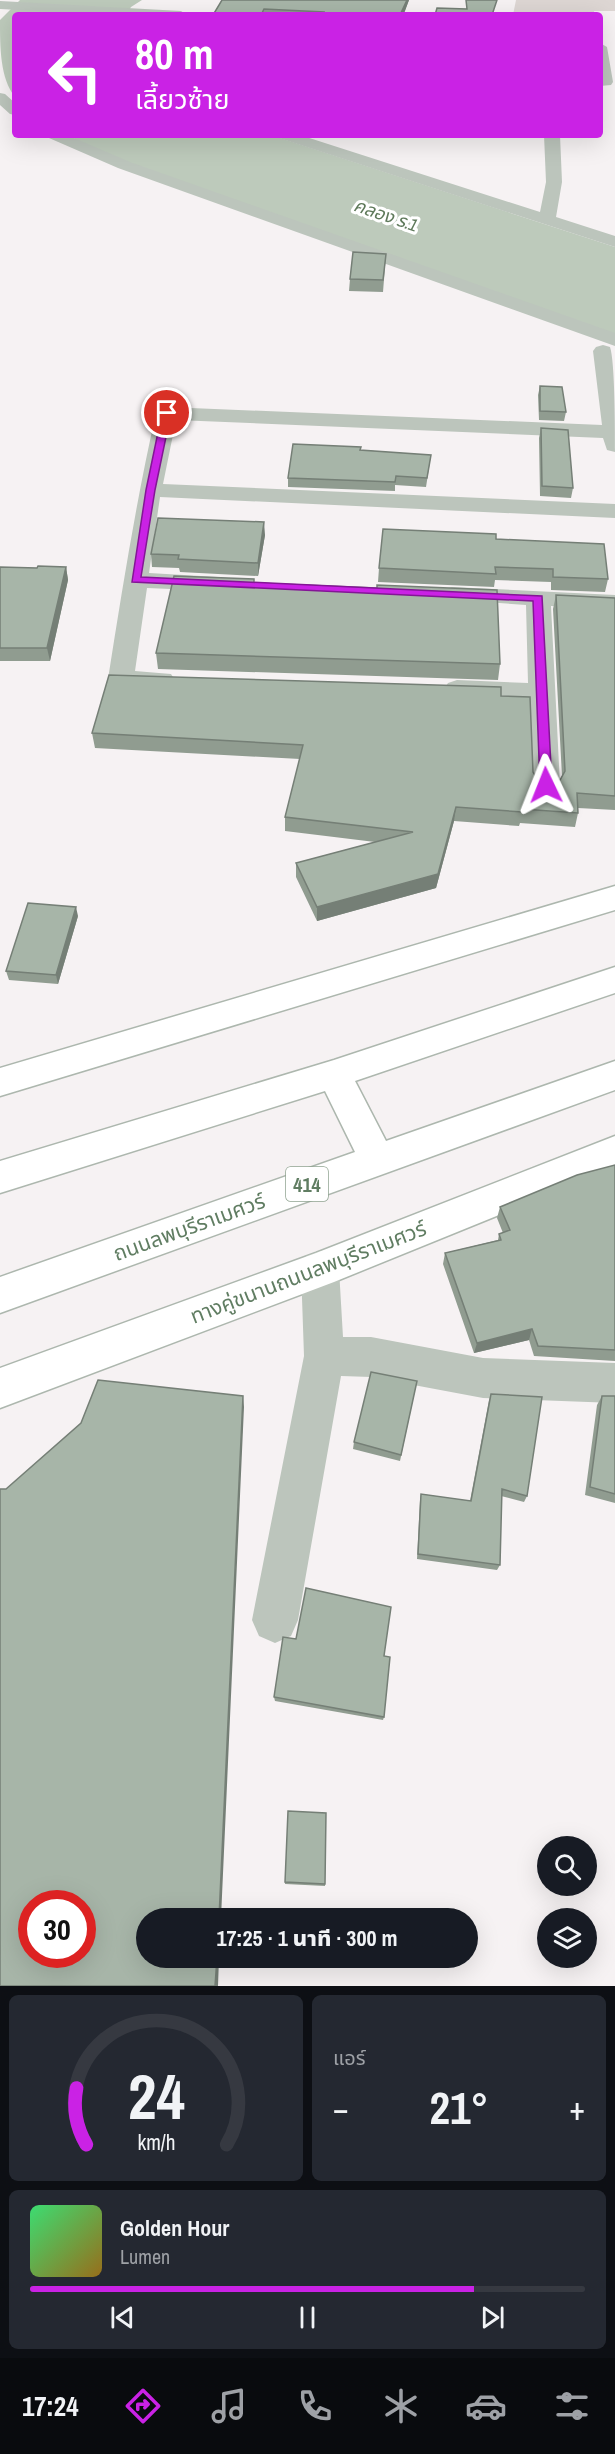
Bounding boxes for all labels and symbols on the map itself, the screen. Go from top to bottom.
water label: คลอง ร.1 [350,192,422,238]
pin [141,387,192,438]
position arrow [514,753,578,817]
road number: 414 [286,1167,328,1201]
street label: ถนนลพบุรีราเมศวร์ [109,1186,270,1268]
street label: ทางคู่ขนานถนนลพบุรีราเมศวร์ [186,1213,431,1330]
speed limit sign: 30 [18,1890,96,1968]

